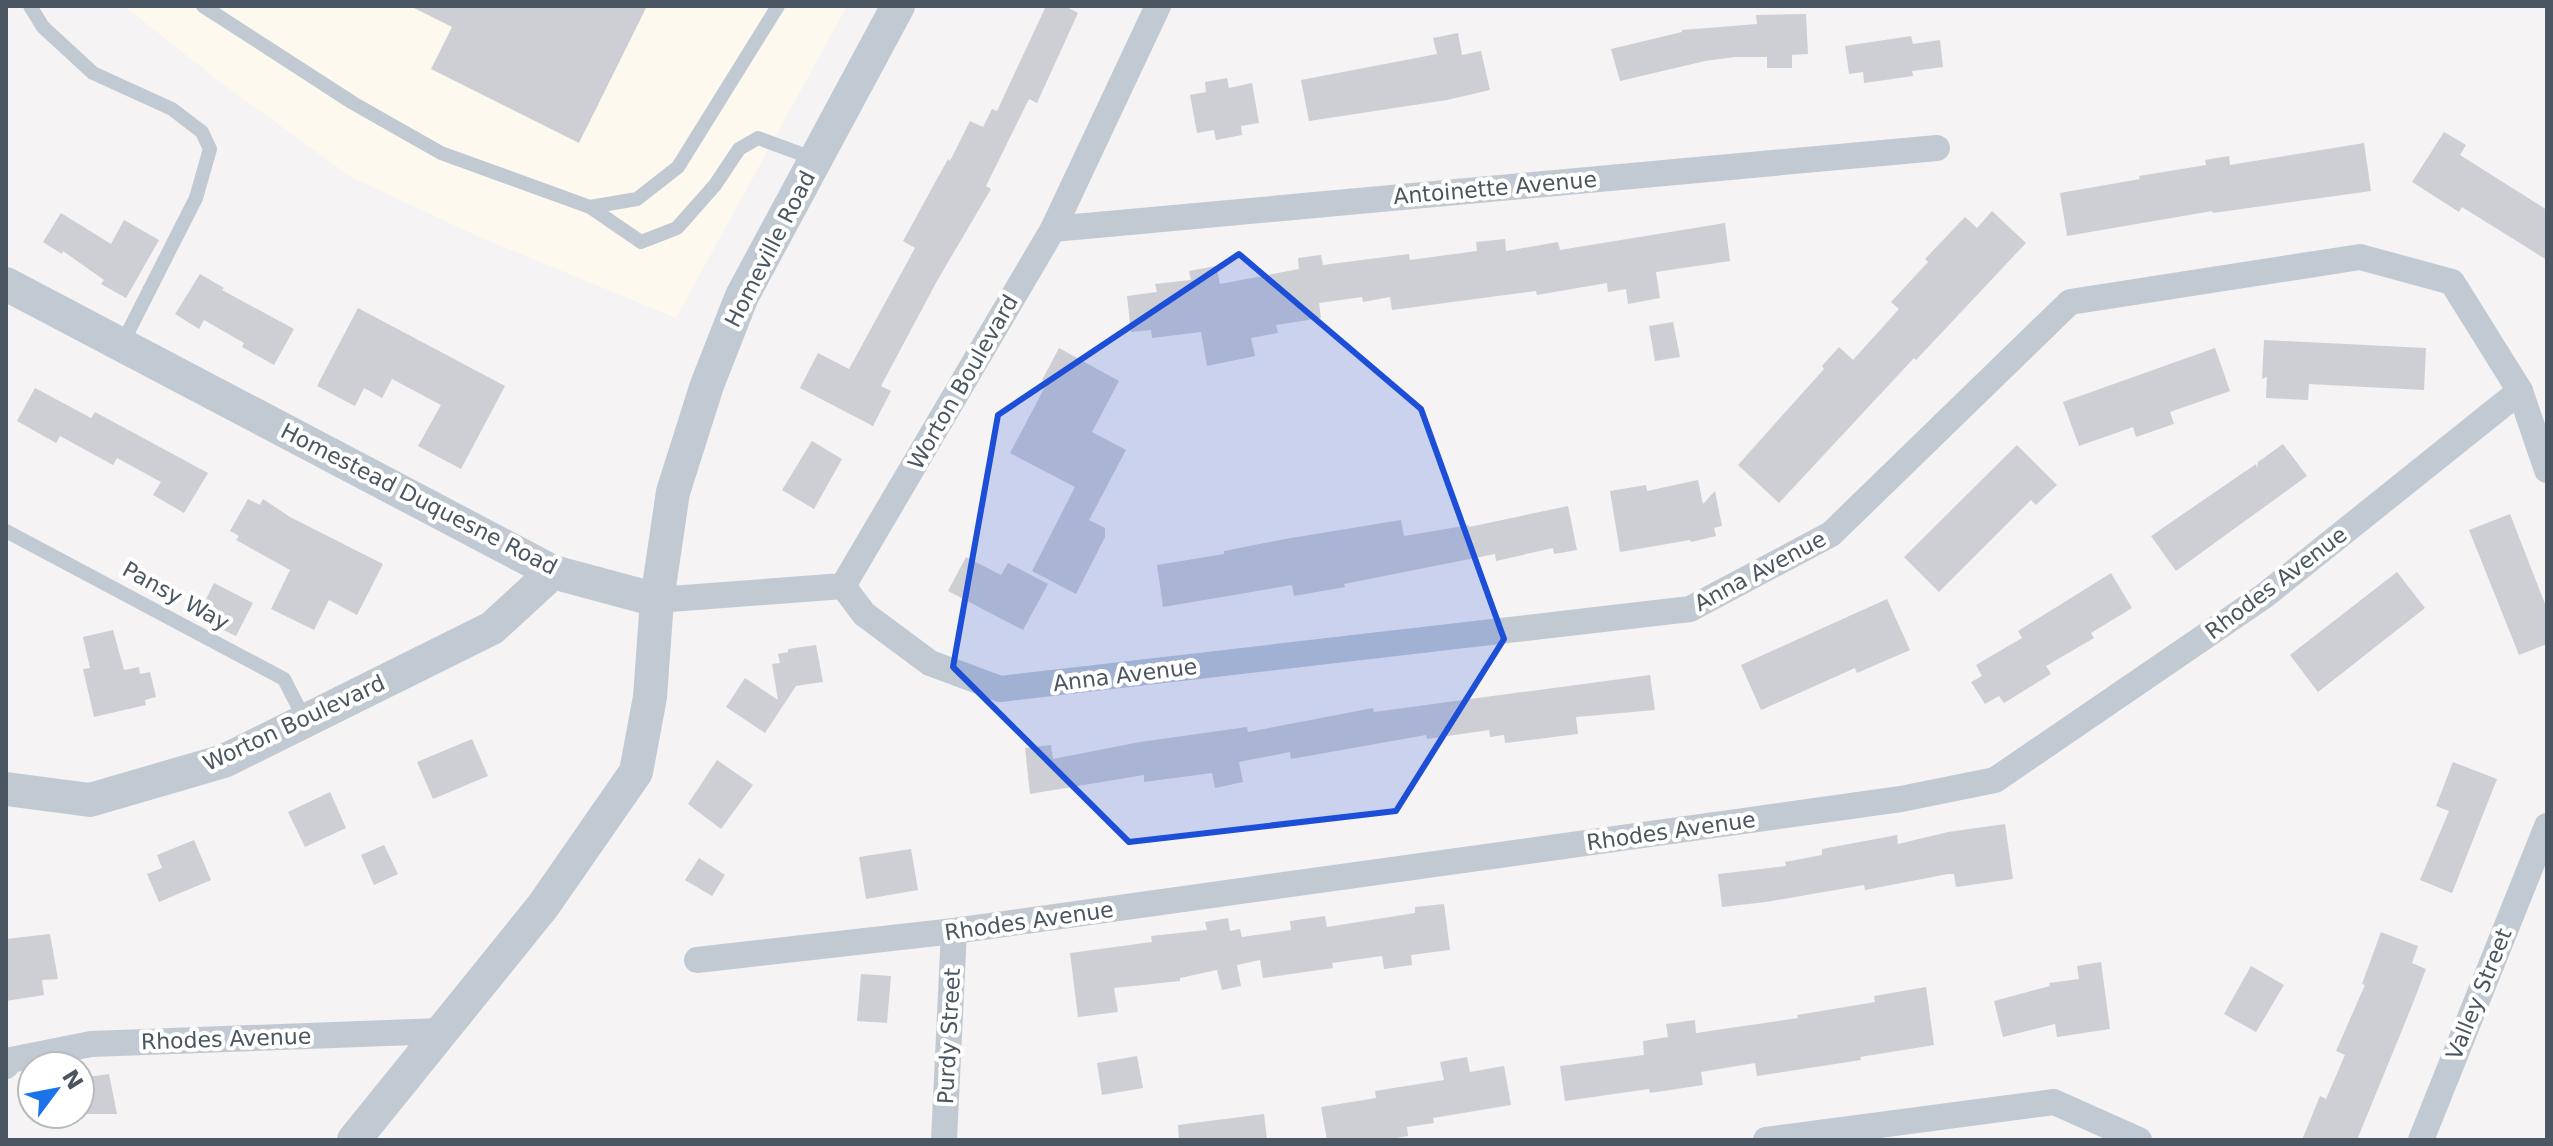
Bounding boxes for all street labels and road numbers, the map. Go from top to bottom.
street label: Homeville Road [720,167,820,331]
street label: Antoinette Avenue [1392,167,1598,209]
street label: Worton Boulevard [903,290,1023,474]
street label: Homestead Duquesne Road [277,418,561,580]
street label: Rhodes Avenue [2200,522,2352,644]
street label: Anna Avenue [1690,526,1830,616]
street label: Pansy Way [118,556,234,636]
street label: Anna Avenue [1051,654,1199,696]
street label: Worton Boulevard [199,670,389,776]
street label: Rhodes Avenue [1585,807,1757,855]
street label: Rhodes Avenue [943,897,1115,945]
street label: Valley Street [2441,924,2517,1063]
street label: Purdy Street [933,967,965,1105]
street label: Rhodes Avenue [140,1024,312,1054]

